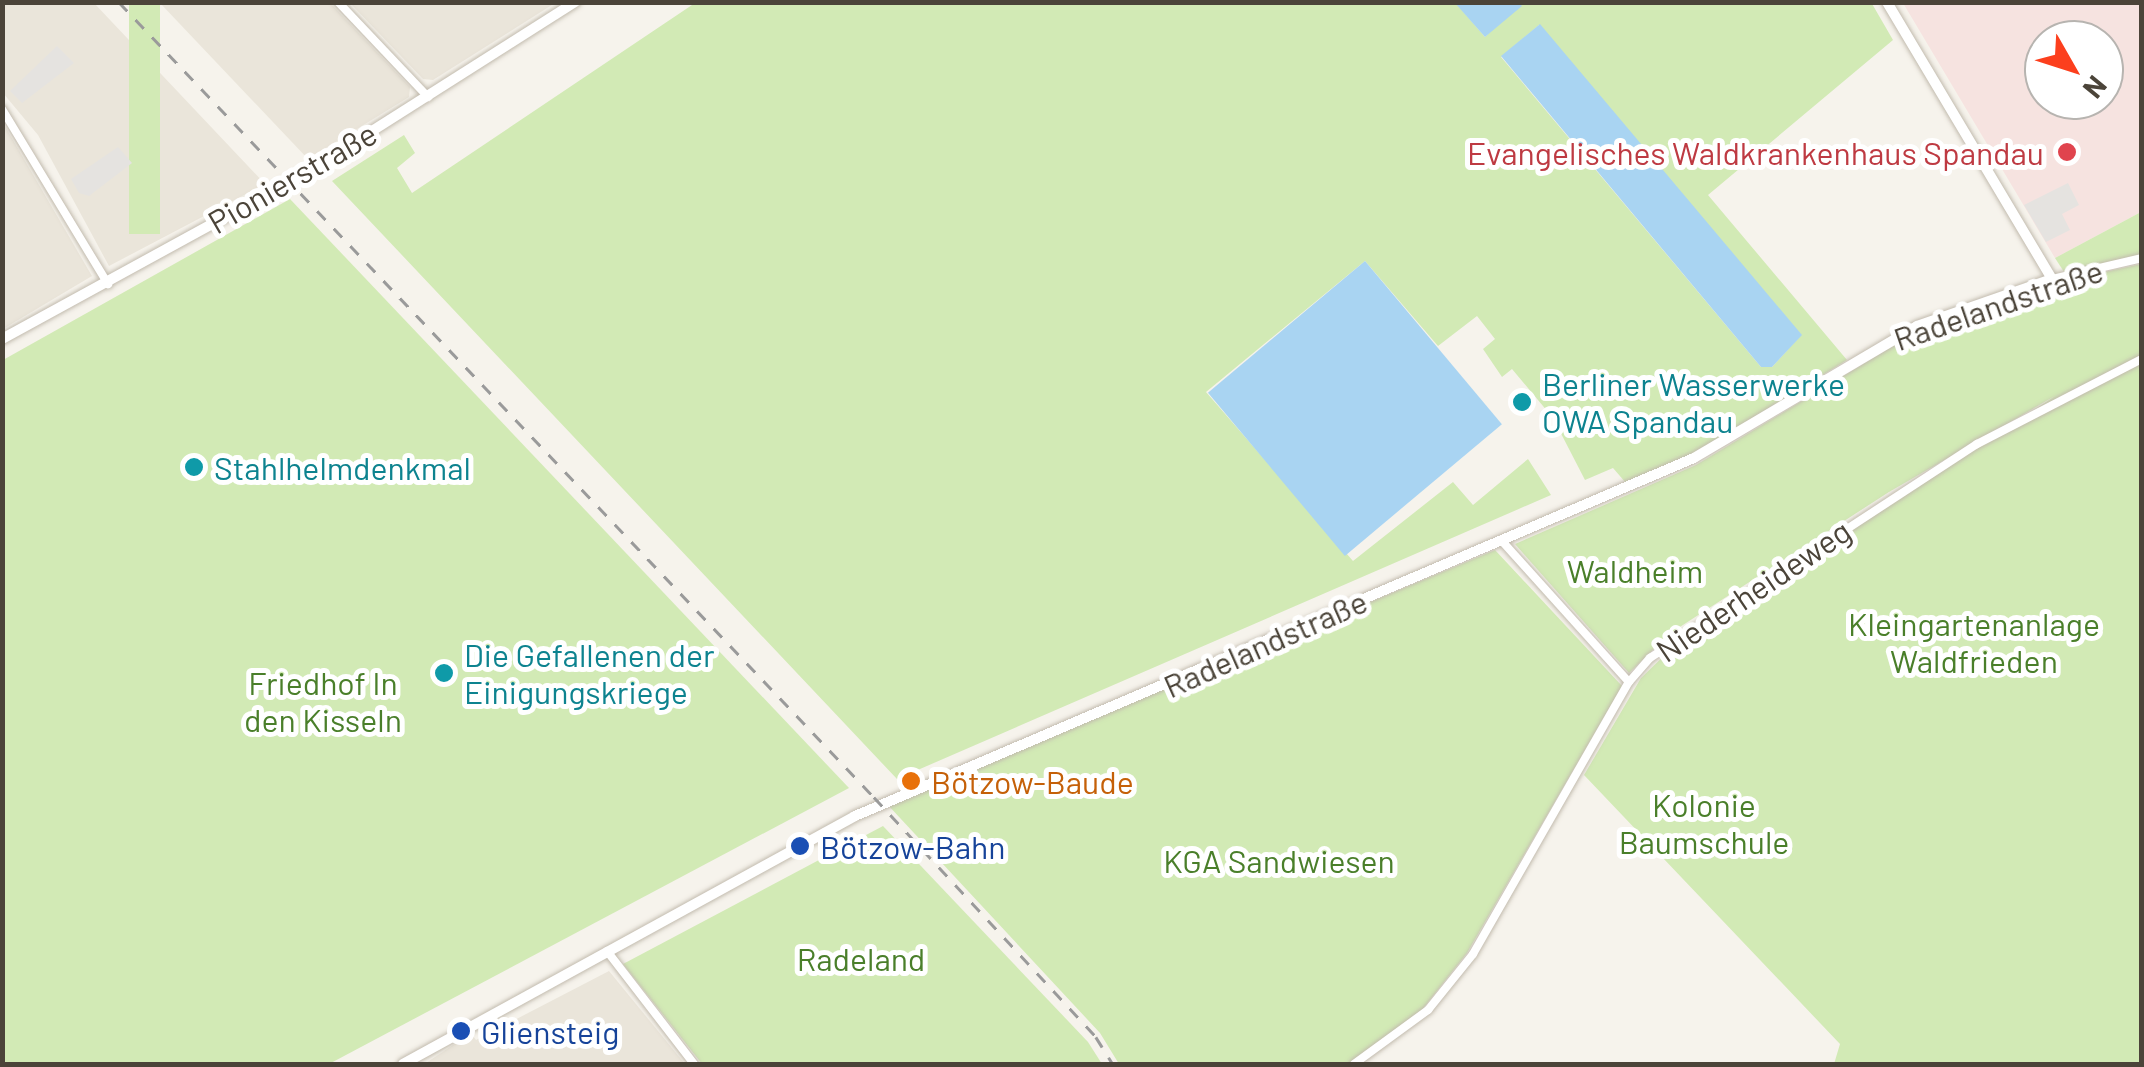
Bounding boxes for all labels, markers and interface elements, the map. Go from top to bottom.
north arrow [2024,20,2124,120]
text: N [2077,70,2115,106]
street label: Pionierstraße [201,113,383,241]
place label: Evangelisches Waldkrankenhaus Spandau [1467,133,2044,171]
marker: Evangelisches Waldkrankenhaus Spandau [2054,139,2080,165]
street label: Radelandstraße [1888,250,2108,358]
place label: Berliner Wasserwerke OWA Spandau [1542,365,1845,440]
marker: Berliner Wasserwerke OWA Spandau [1511,391,1533,413]
place label: Stahlhelmdenkmal [214,448,471,486]
marker: Stahlhelmdenkmal [183,456,205,478]
street label: Niederheideweg [1649,511,1857,669]
park label: Waldheim [1567,551,1703,589]
street label: Radelandstraße [1157,581,1373,705]
park label: Kleingartenanlage Waldfrieden [1848,605,2100,680]
place label: Die Gefallenen der Einigungskriege [464,636,715,711]
marker: Die Gefallenen der Einigungskriege [433,662,455,684]
park label: Friedhof In den Kisseln [244,664,402,739]
place label: Bötzow-Baude [931,762,1134,800]
marker: Bötzow-Baude [900,770,922,792]
park label: Kolonie Baumschule [1619,786,1789,861]
place label: Bötzow-Bahn [820,827,1006,865]
marker: Bötzow-Bahn [789,835,811,857]
park label: KGA Sandwiesen [1163,841,1395,879]
park label: Radeland [797,939,925,977]
place label: Gliensteig [481,1012,619,1050]
marker: Gliensteig [450,1020,472,1042]

